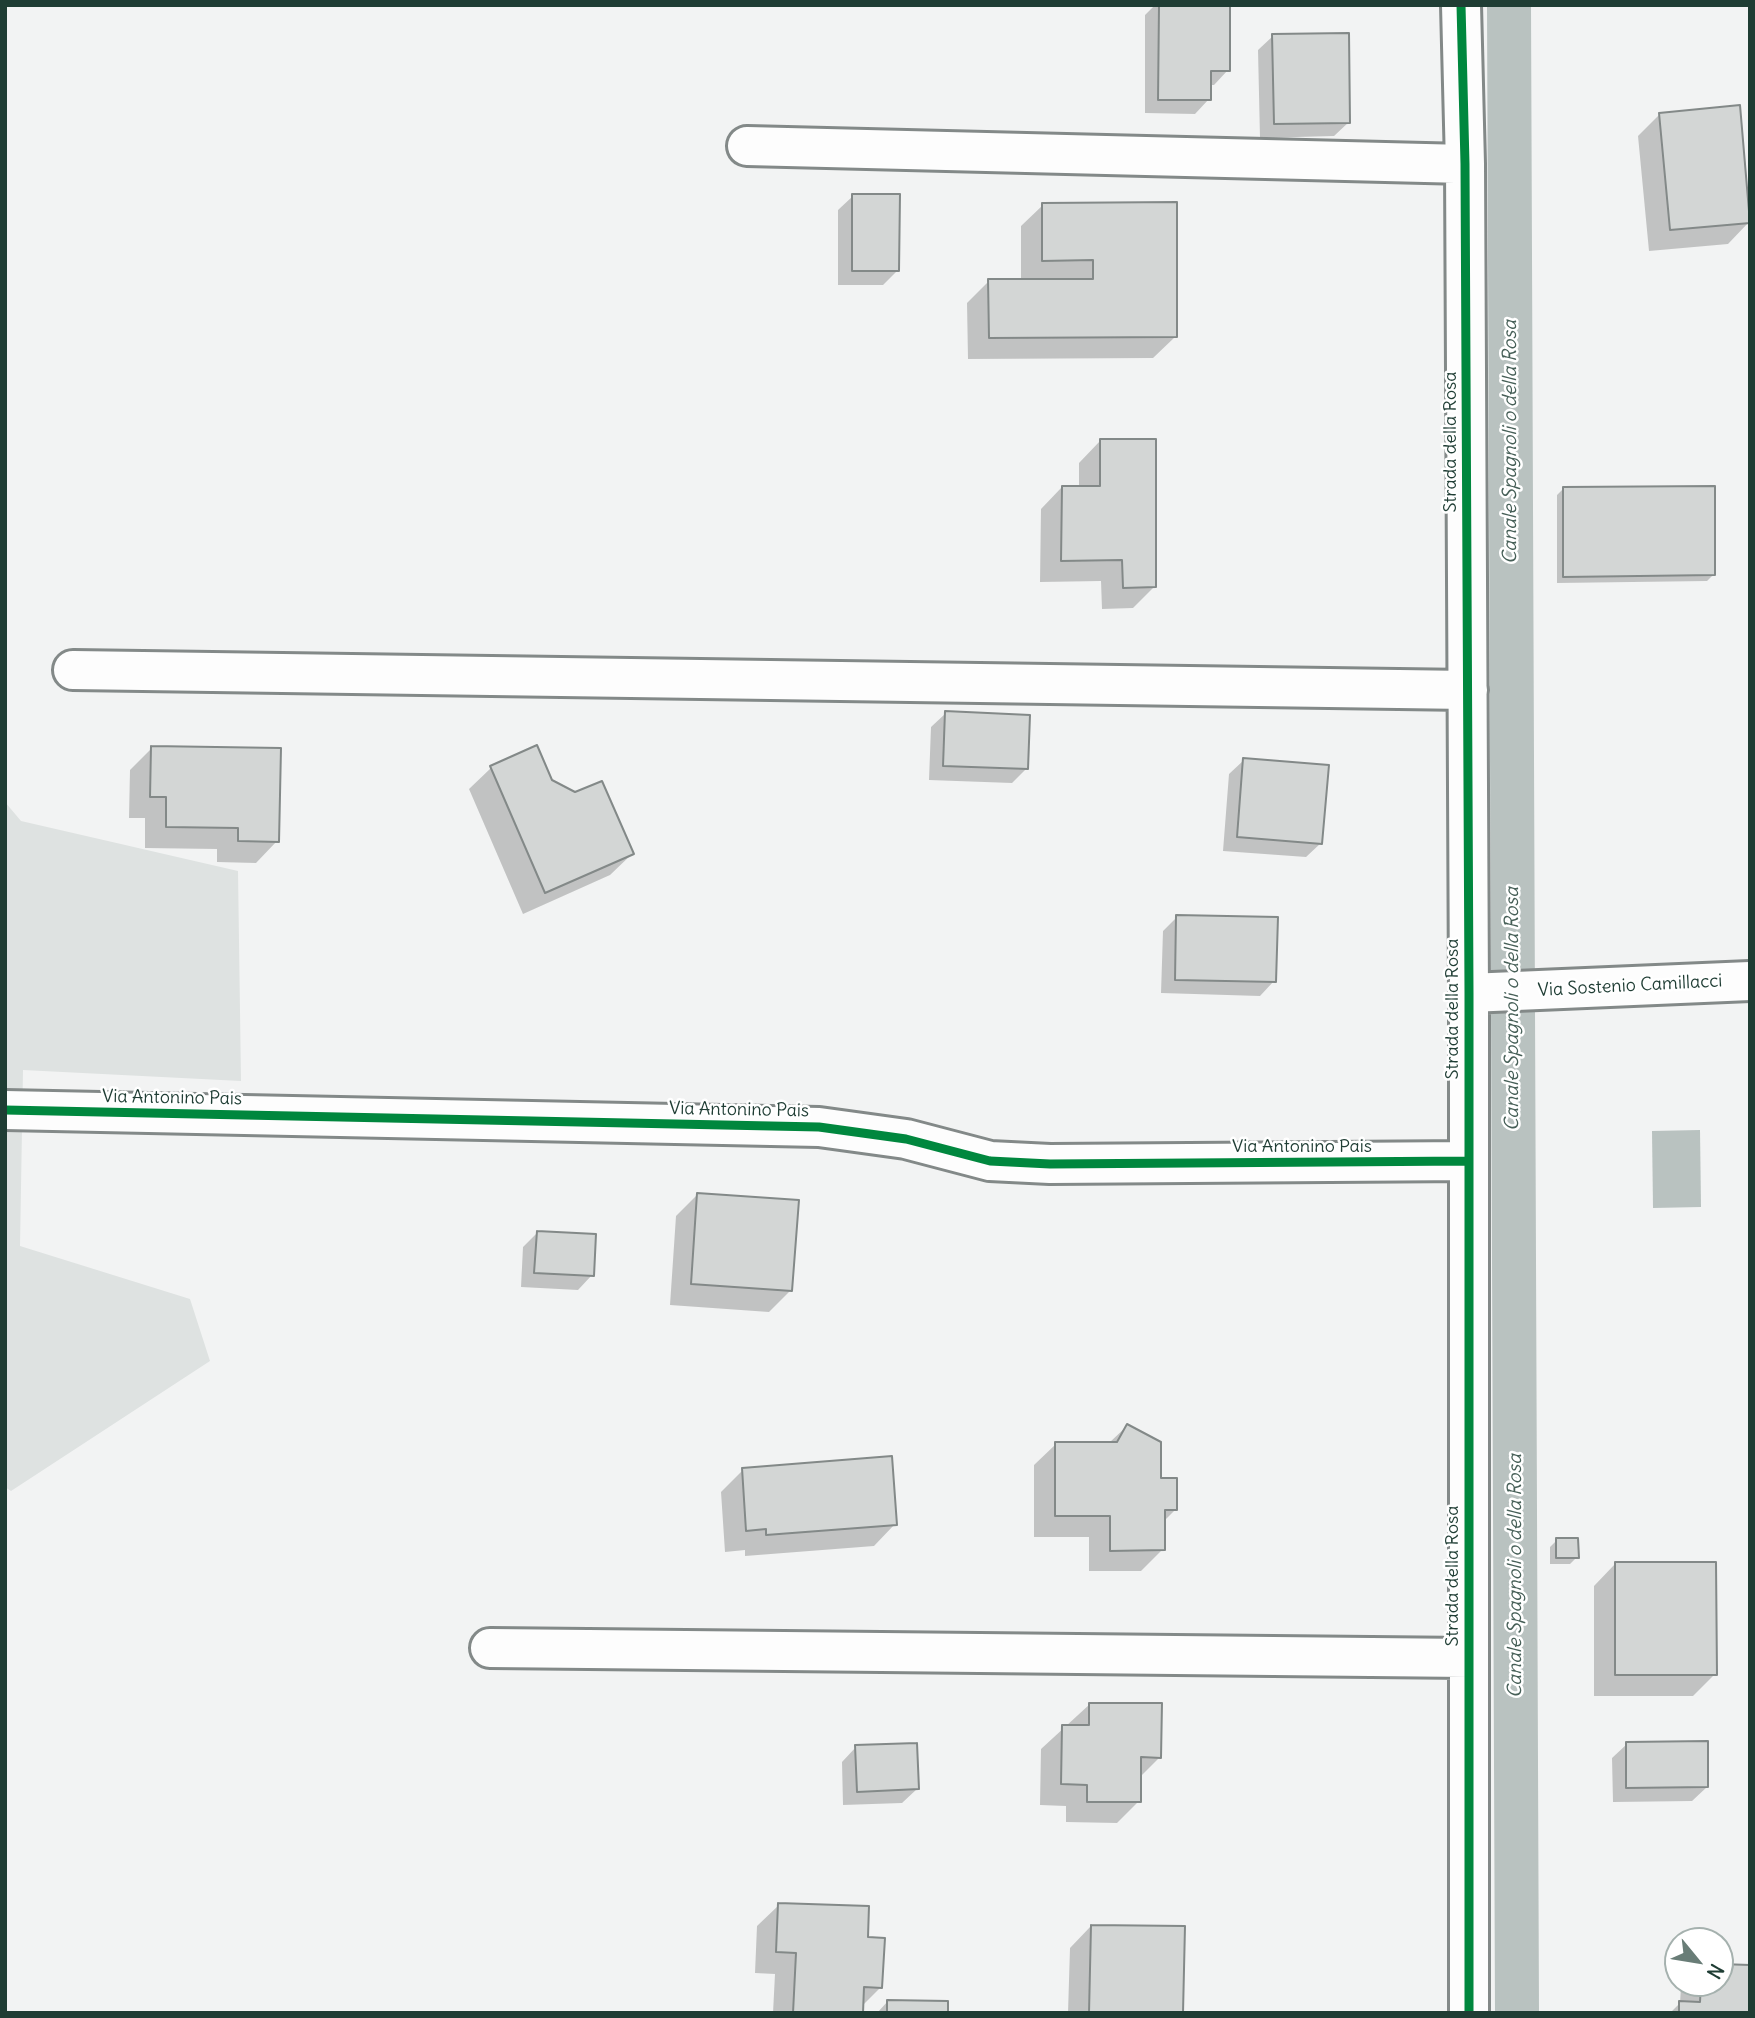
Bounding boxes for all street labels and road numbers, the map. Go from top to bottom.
street label: Strada della Rosa [1440,372,1462,512]
street label: Strada della Rosa [1442,939,1464,1079]
street label: Via Sostenio Camillacci [1537,970,1723,1002]
street label: Via Antonino Pais [102,1086,242,1110]
street label: Via Antonino Pais [669,1098,809,1122]
street label: Via Antonino Pais [1232,1136,1372,1158]
street label: Strada della Rosa [1442,1506,1464,1646]

